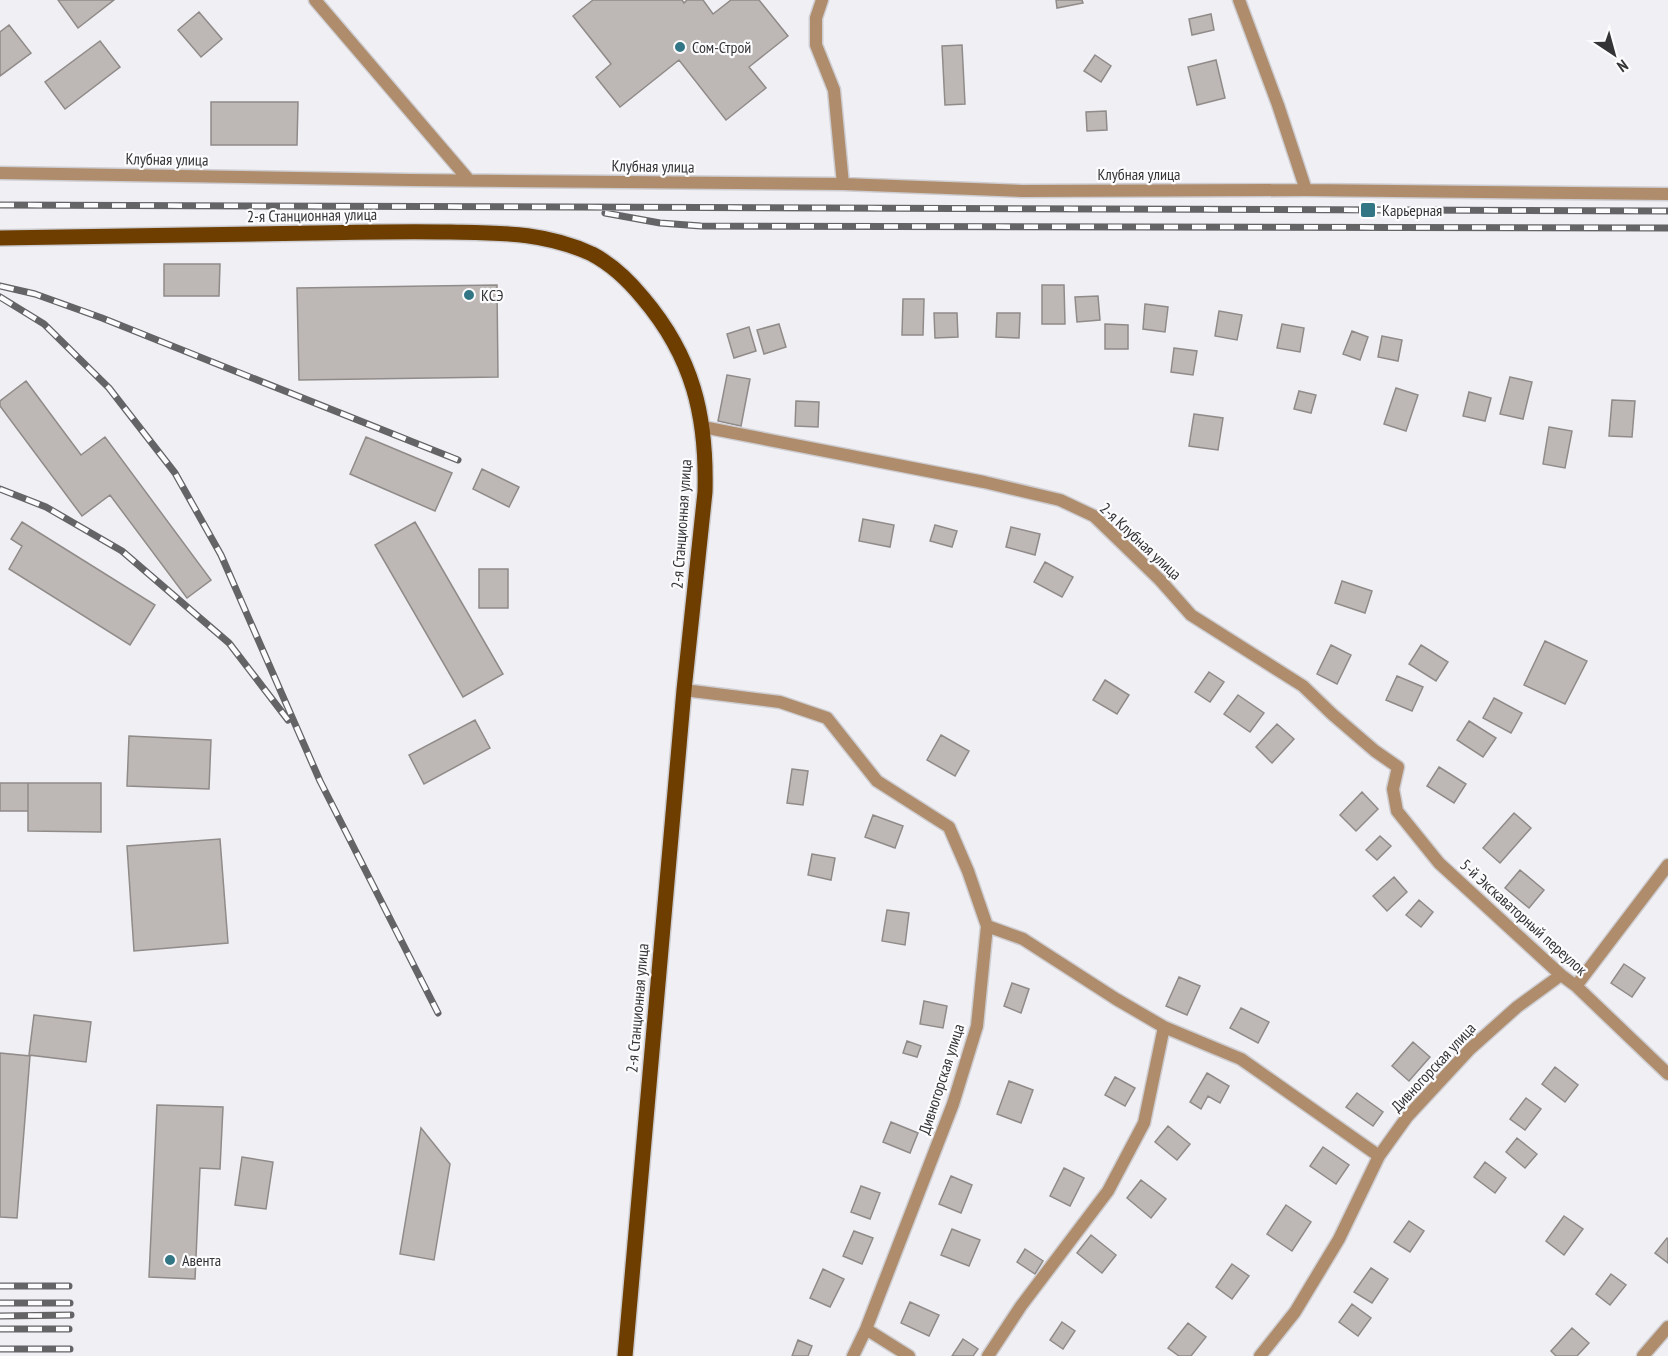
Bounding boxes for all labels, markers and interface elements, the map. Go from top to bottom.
north arrow [1584,24,1644,84]
place label: Сом-Строй [692,37,751,57]
marker: Сом-Строй [673,40,687,54]
text: N [1613,56,1632,77]
street label: Клубная улица [125,148,209,170]
street label: Клубная улица [611,155,695,177]
street label: Клубная улица [1098,164,1180,184]
place label: Карьерная [1382,200,1442,220]
marker: Карьерная [1359,201,1377,219]
street label: 2-я Станционная улица [247,204,377,226]
place label: КСЭ [481,285,503,305]
marker: КСЭ [462,288,476,302]
street label: 2-я Станционная улица [666,458,696,590]
street label: 2-я Клубная улица [1096,498,1186,584]
street label: 5-й Экскаваторный переулок [1456,855,1592,980]
street label: 2-я Станционная улица [621,942,653,1074]
street label: Дивногорская улица [1386,1018,1480,1116]
street label: Дивногорская улица [914,1021,968,1137]
place label: Авента [182,1250,221,1270]
marker: Авента [163,1253,177,1267]

